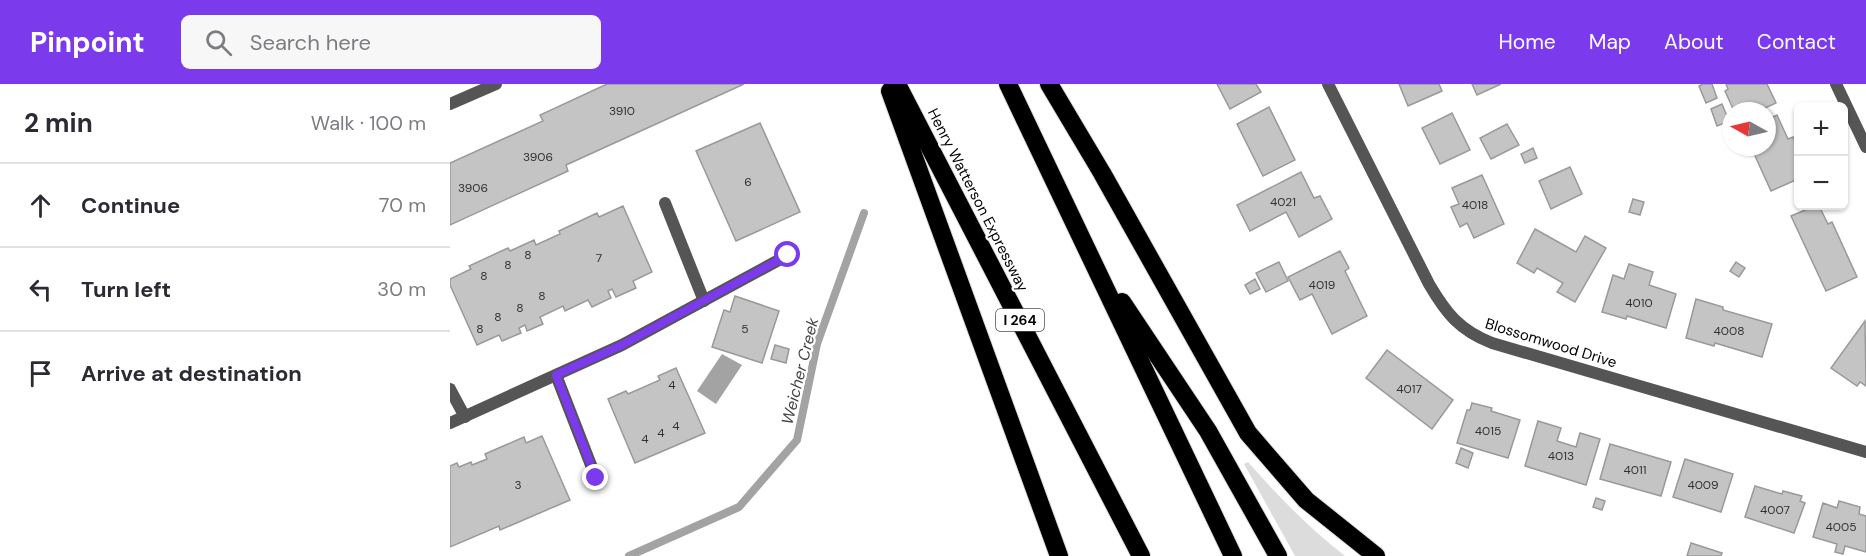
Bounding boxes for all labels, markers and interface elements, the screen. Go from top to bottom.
search box [181,15,601,69]
text: Pinpoint [30,24,145,61]
icon: search [202,26,235,59]
text: Search here [250,28,371,57]
text: Home [1498,28,1556,56]
text: Map [1589,28,1631,56]
text: About [1664,28,1724,56]
text: Contact [1757,28,1836,56]
north arrow [1722,102,1776,156]
map controls [1794,102,1848,210]
button: + [1794,102,1848,156]
house number: 3910 [609,103,635,119]
street label: Henry Watterson Expressway [923,105,1033,296]
text: 2 min [24,106,93,140]
text: Walk · 100 m [311,110,426,136]
house number: 3906 [523,149,553,165]
button: − [1794,156,1848,210]
house number: 6 [744,174,752,190]
house number: 3906 [458,180,488,196]
icon: ahead [24,189,57,222]
text: Continue [81,191,180,220]
text: 70 m [379,192,426,218]
house number: 4021 [1270,194,1296,210]
house number: 4018 [1462,197,1488,213]
route start [774,241,800,267]
house number: 8 [524,247,532,263]
house number: 7 [596,250,602,266]
house number: 8 [504,257,512,273]
house number: 8 [480,268,488,284]
icon: left [24,273,57,306]
text: Turn left [81,275,171,304]
text: 30 m [377,276,426,302]
house number: 4019 [1309,277,1335,293]
house number: 8 [538,288,546,304]
house number: 4010 [1625,295,1653,311]
house number: 8 [516,300,524,316]
house number: 8 [494,309,502,325]
road number: I 264 [996,309,1044,331]
street label: Blossomwood Drive [1483,313,1619,373]
water label: Weicher Creek [777,315,824,427]
house number: 8 [476,321,484,337]
house number: 5 [741,321,749,337]
house number: 4008 [1714,323,1745,339]
icon: arrive [24,357,57,390]
text: Arrive at destination [81,359,302,388]
house number: 4 [668,377,676,393]
house number: 4017 [1396,381,1422,397]
house number: 4 [672,418,680,434]
house number: 4015 [1475,423,1501,439]
house number: 4 [657,425,665,441]
house number: 4 [641,431,649,447]
house number: 4013 [1548,448,1574,464]
house number: 4011 [1624,462,1646,478]
route end [582,464,608,490]
house number: 3 [514,477,522,493]
house number: 4009 [1687,477,1719,493]
house number: 4007 [1760,502,1790,518]
house number: 4005 [1825,519,1857,535]

